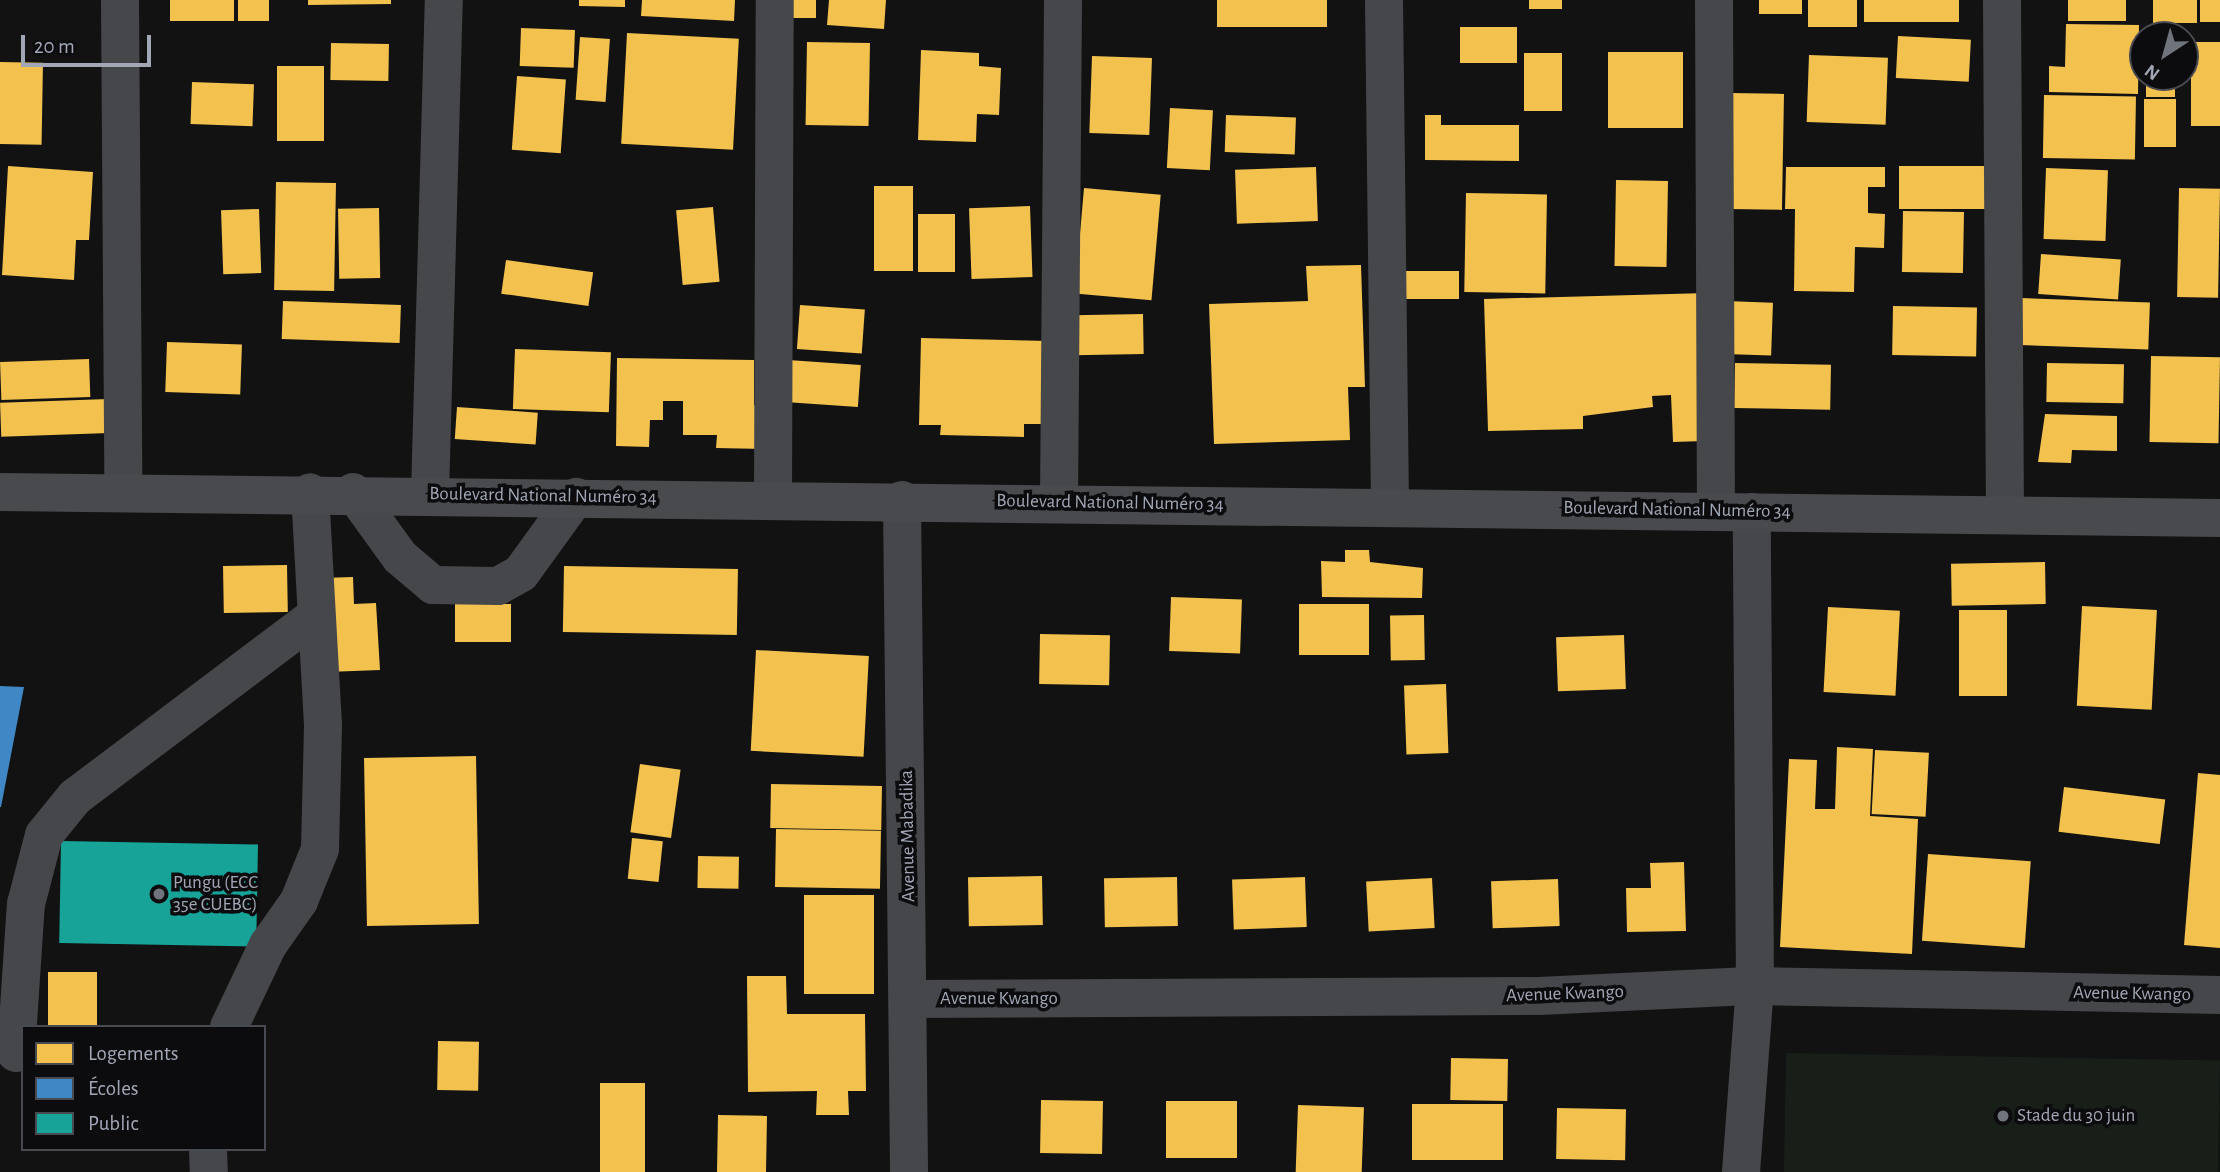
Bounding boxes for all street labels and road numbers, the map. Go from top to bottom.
street label: Boulevard National Numéro 34 [429,483,657,509]
street label: Boulevard National Numéro 34 [996,490,1224,516]
street label: Boulevard National Numéro 34 [1563,497,1791,523]
street label: Avenue Mabadika [895,770,921,902]
street label: Avenue Kwango [1506,981,1624,1007]
street label: Avenue Kwango [2073,982,2191,1006]
street label: Avenue Kwango [940,988,1058,1010]

